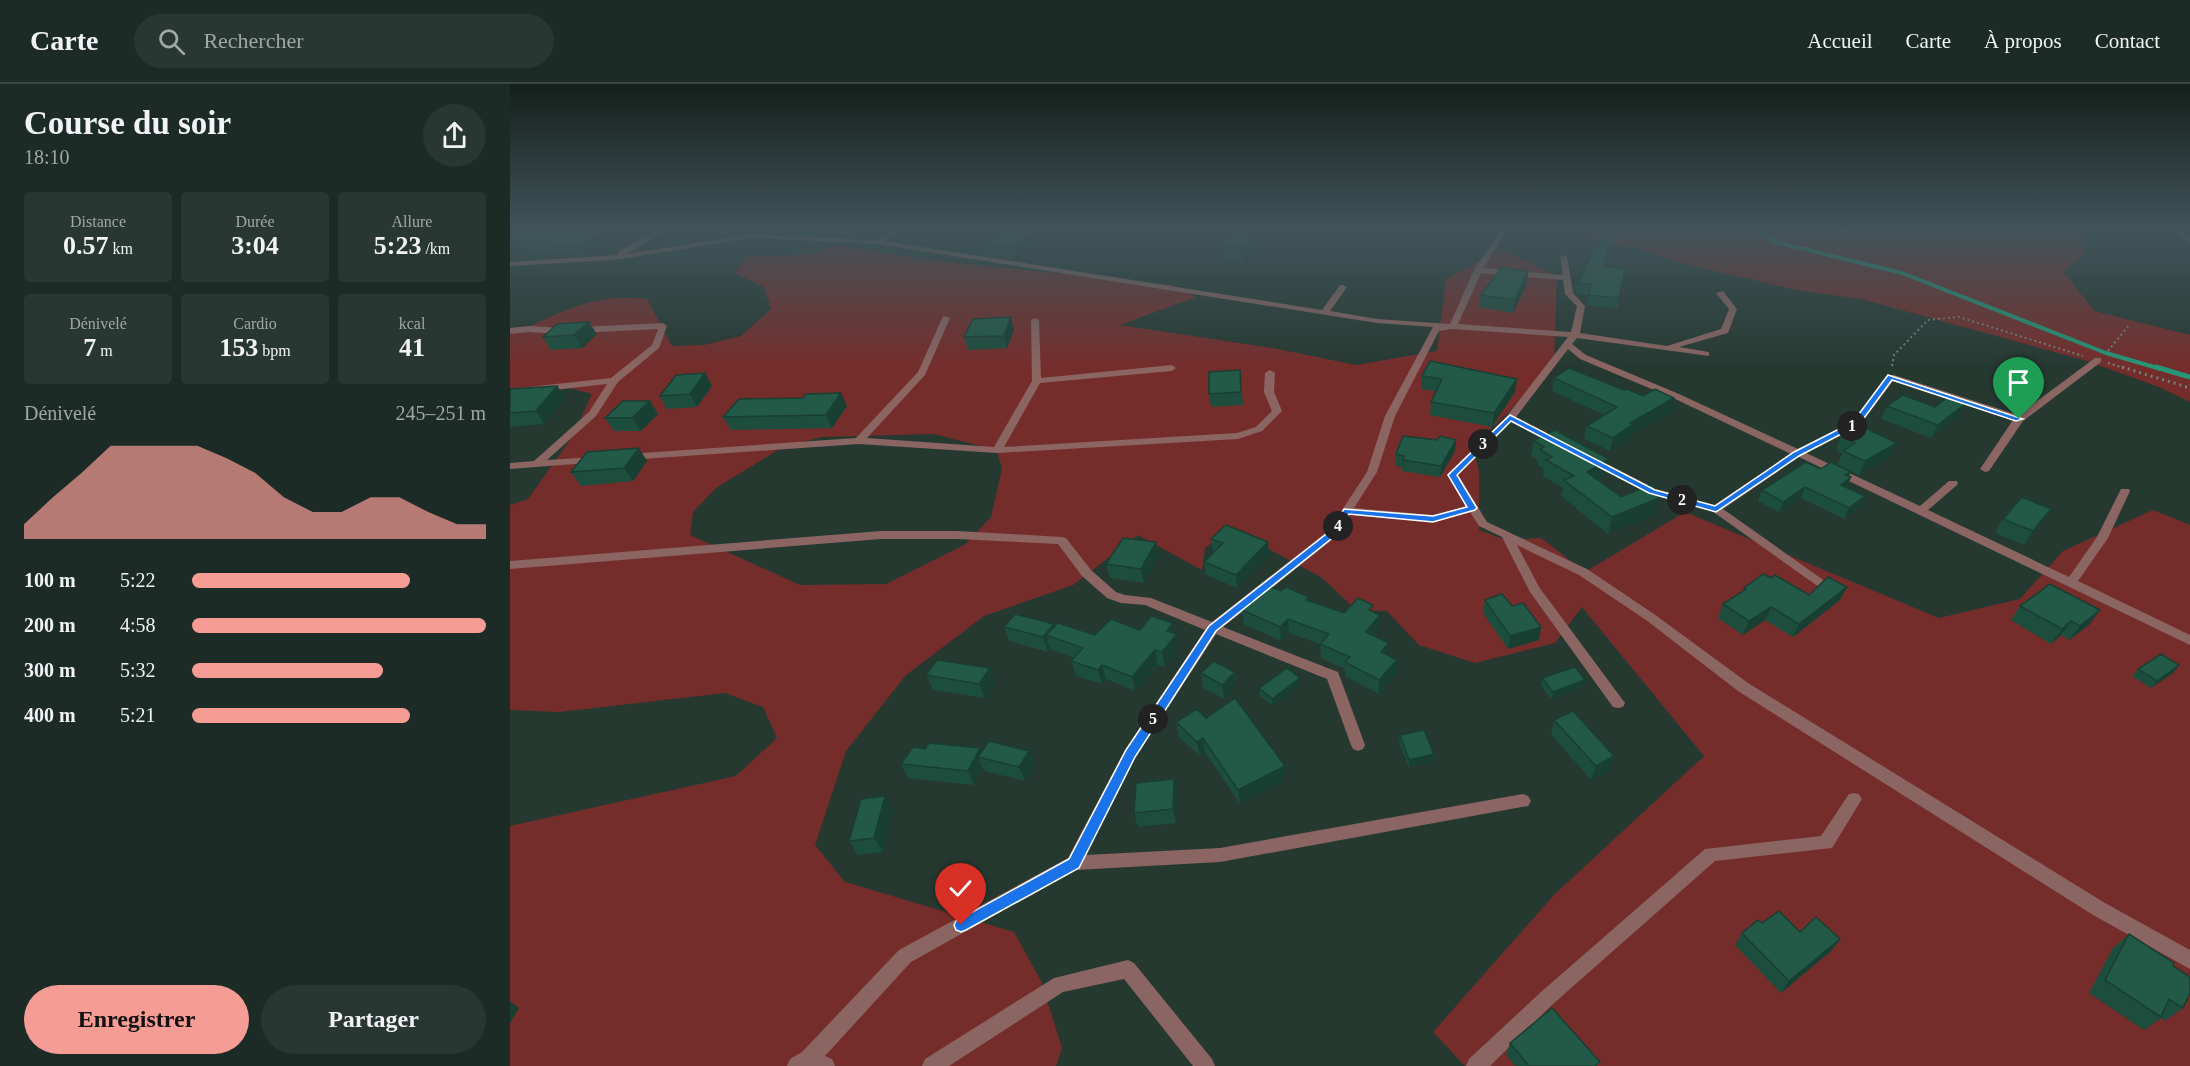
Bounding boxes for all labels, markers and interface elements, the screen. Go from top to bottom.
search box [134,14,554,68]
text: Carte [30,25,98,56]
icon: search [155,25,188,58]
text: Rechercher [203,28,304,53]
text: Accueil [1807,29,1873,53]
text: Carte [1906,29,1951,53]
text: À propos [1984,29,2062,53]
text: Contact [2095,29,2160,53]
button: share [423,104,486,167]
text: Course du soir [24,105,231,141]
text: 18:10 [24,146,70,168]
text: Distance [70,213,126,230]
text: Durée [235,213,275,230]
text: Allure [392,213,432,230]
text: 0.57 [63,231,109,260]
text: 3:04 [231,231,279,260]
text: 5:23 [374,231,421,260]
text: km [109,240,133,257]
text: /km [421,240,450,257]
text: Dénivelé [69,315,127,332]
text: Cardio [233,315,277,332]
text: kcal [399,315,425,332]
text: 7 [83,333,96,362]
text: 153 [219,333,258,362]
text: 41 [399,333,425,362]
text: m [96,342,113,359]
text: bpm [258,342,291,359]
pin [1993,357,2044,419]
icon: arrive [2002,366,2035,399]
text: Dénivelé [24,402,96,424]
text: 245–251 m [395,402,486,424]
pin: 1 [1837,411,1867,441]
text: 1 [1848,417,1856,434]
pin: 3 [1468,429,1498,459]
text: 3 [1479,435,1487,452]
pin: 2 [1667,485,1697,515]
text: 2 [1678,491,1686,508]
pin: 4 [1323,511,1353,541]
text: 4 [1334,517,1342,534]
text: 100 m [24,569,76,591]
text: 5:22 [120,569,156,591]
text: 200 m [24,614,76,636]
text: 4:58 [120,614,156,636]
text: 300 m [24,659,76,681]
text: 5:32 [120,659,156,681]
text: 400 m [24,704,76,726]
text: 5:21 [120,704,156,726]
pin: 5 [1138,704,1168,734]
text: 5 [1149,710,1157,727]
pin [935,863,986,925]
icon: check [944,872,977,905]
button: Enregistrer [24,985,249,1054]
button: Partager [261,985,486,1054]

